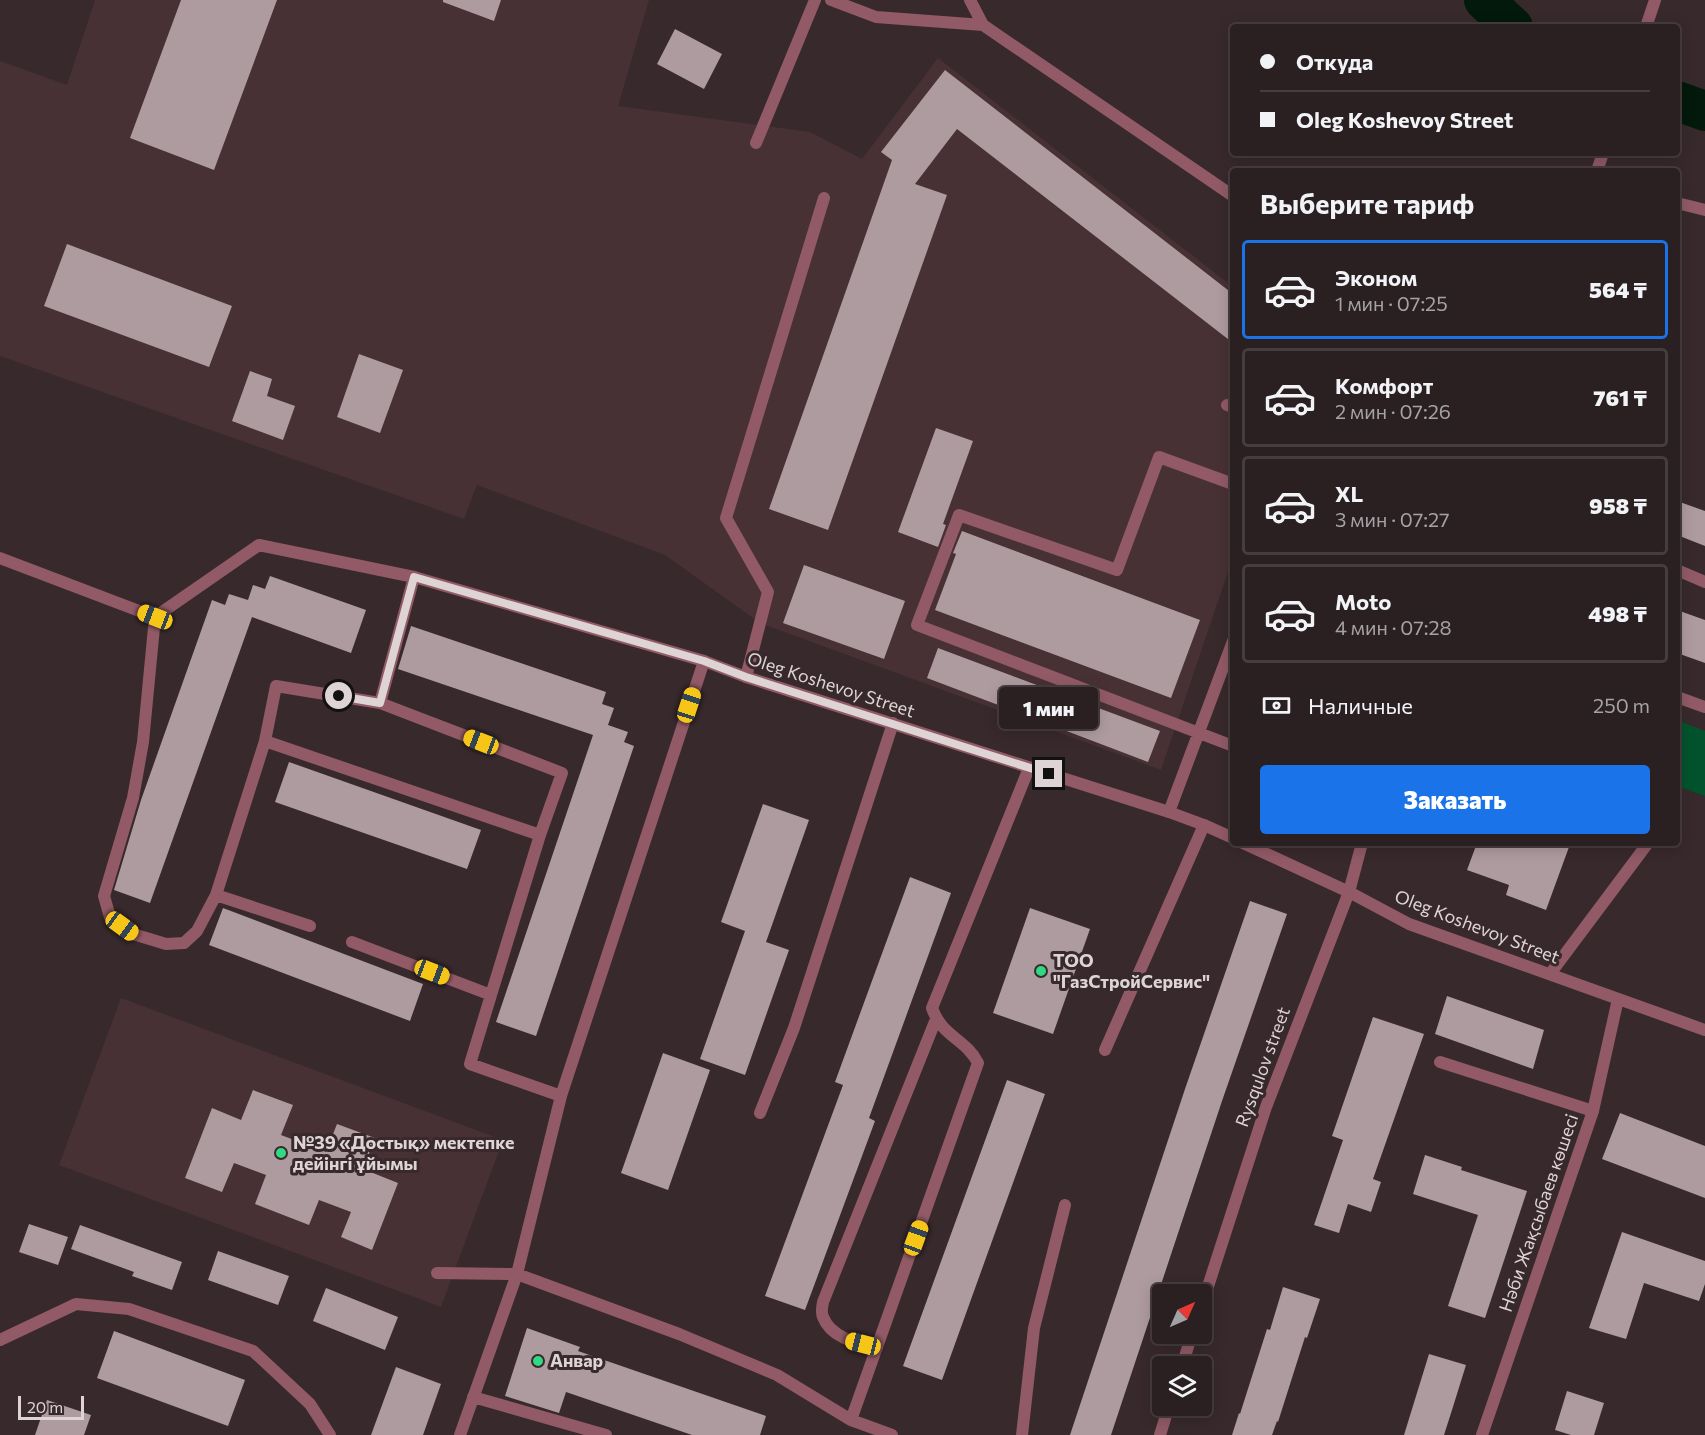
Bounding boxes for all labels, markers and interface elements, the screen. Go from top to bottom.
text: Откуда [1296,48,1373,75]
text: Oleg Koshevoy Street [1296,106,1513,133]
text: Выберите тариф [1260,187,1474,220]
icon: car [1263,263,1317,317]
text: Эконом [1335,264,1417,291]
text: 564 ₸ [1589,276,1647,303]
text: 1 мин · 07:25 [1335,291,1448,315]
icon: car [1263,371,1317,425]
text: Комфорт [1335,372,1433,399]
text: 761 ₸ [1593,384,1647,411]
text: 2 мин · 07:26 [1335,399,1451,423]
icon: car [1263,479,1317,533]
text: XL [1335,480,1363,507]
text: 958 ₸ [1589,492,1647,519]
text: 3 мин · 07:27 [1335,507,1450,531]
icon: car [1263,587,1317,641]
text: Moto [1335,588,1391,615]
text: 498 ₸ [1588,600,1647,627]
car [135,602,175,632]
text: 4 мин · 07:28 [1335,615,1452,639]
street label: Oleg Koshevoy Street [745,647,918,722]
route start [325,682,352,709]
car [675,685,703,725]
callout: 1 мин [1000,687,1098,729]
icon: cash [1260,689,1293,722]
text: Наличные [1308,692,1413,719]
text: 250 m [1593,693,1650,717]
text: 1 мин [1023,696,1074,720]
car [461,727,501,757]
route end [1035,760,1062,787]
button: Заказать [1260,765,1650,834]
street label: Oleg Koshevoy Street [1392,884,1563,968]
car [102,908,142,944]
place label: ТОО "ГазСтройСервис" [1053,949,1210,992]
car [412,957,452,987]
marker: ТОО "ГазСтройСервис" [1034,964,1048,978]
street label: Rysqulov street [1230,1004,1294,1130]
street label: Нәби Жақсыбаев көшесі [1494,1111,1582,1315]
place label: №39 «Достық» мектепке дейінгі ұйымы [293,1131,514,1174]
marker: №39 «Достық» мектепке дейінгі ұйымы [274,1146,288,1160]
car [901,1218,931,1258]
north arrow [1152,1284,1212,1344]
map controls [1152,1284,1212,1416]
car [843,1331,883,1357]
place label: Анвар [550,1349,603,1371]
marker: Анвар [531,1354,545,1368]
button: layers [1152,1356,1212,1416]
scale bar [18,1393,84,1420]
text: 20 m [27,1397,63,1416]

